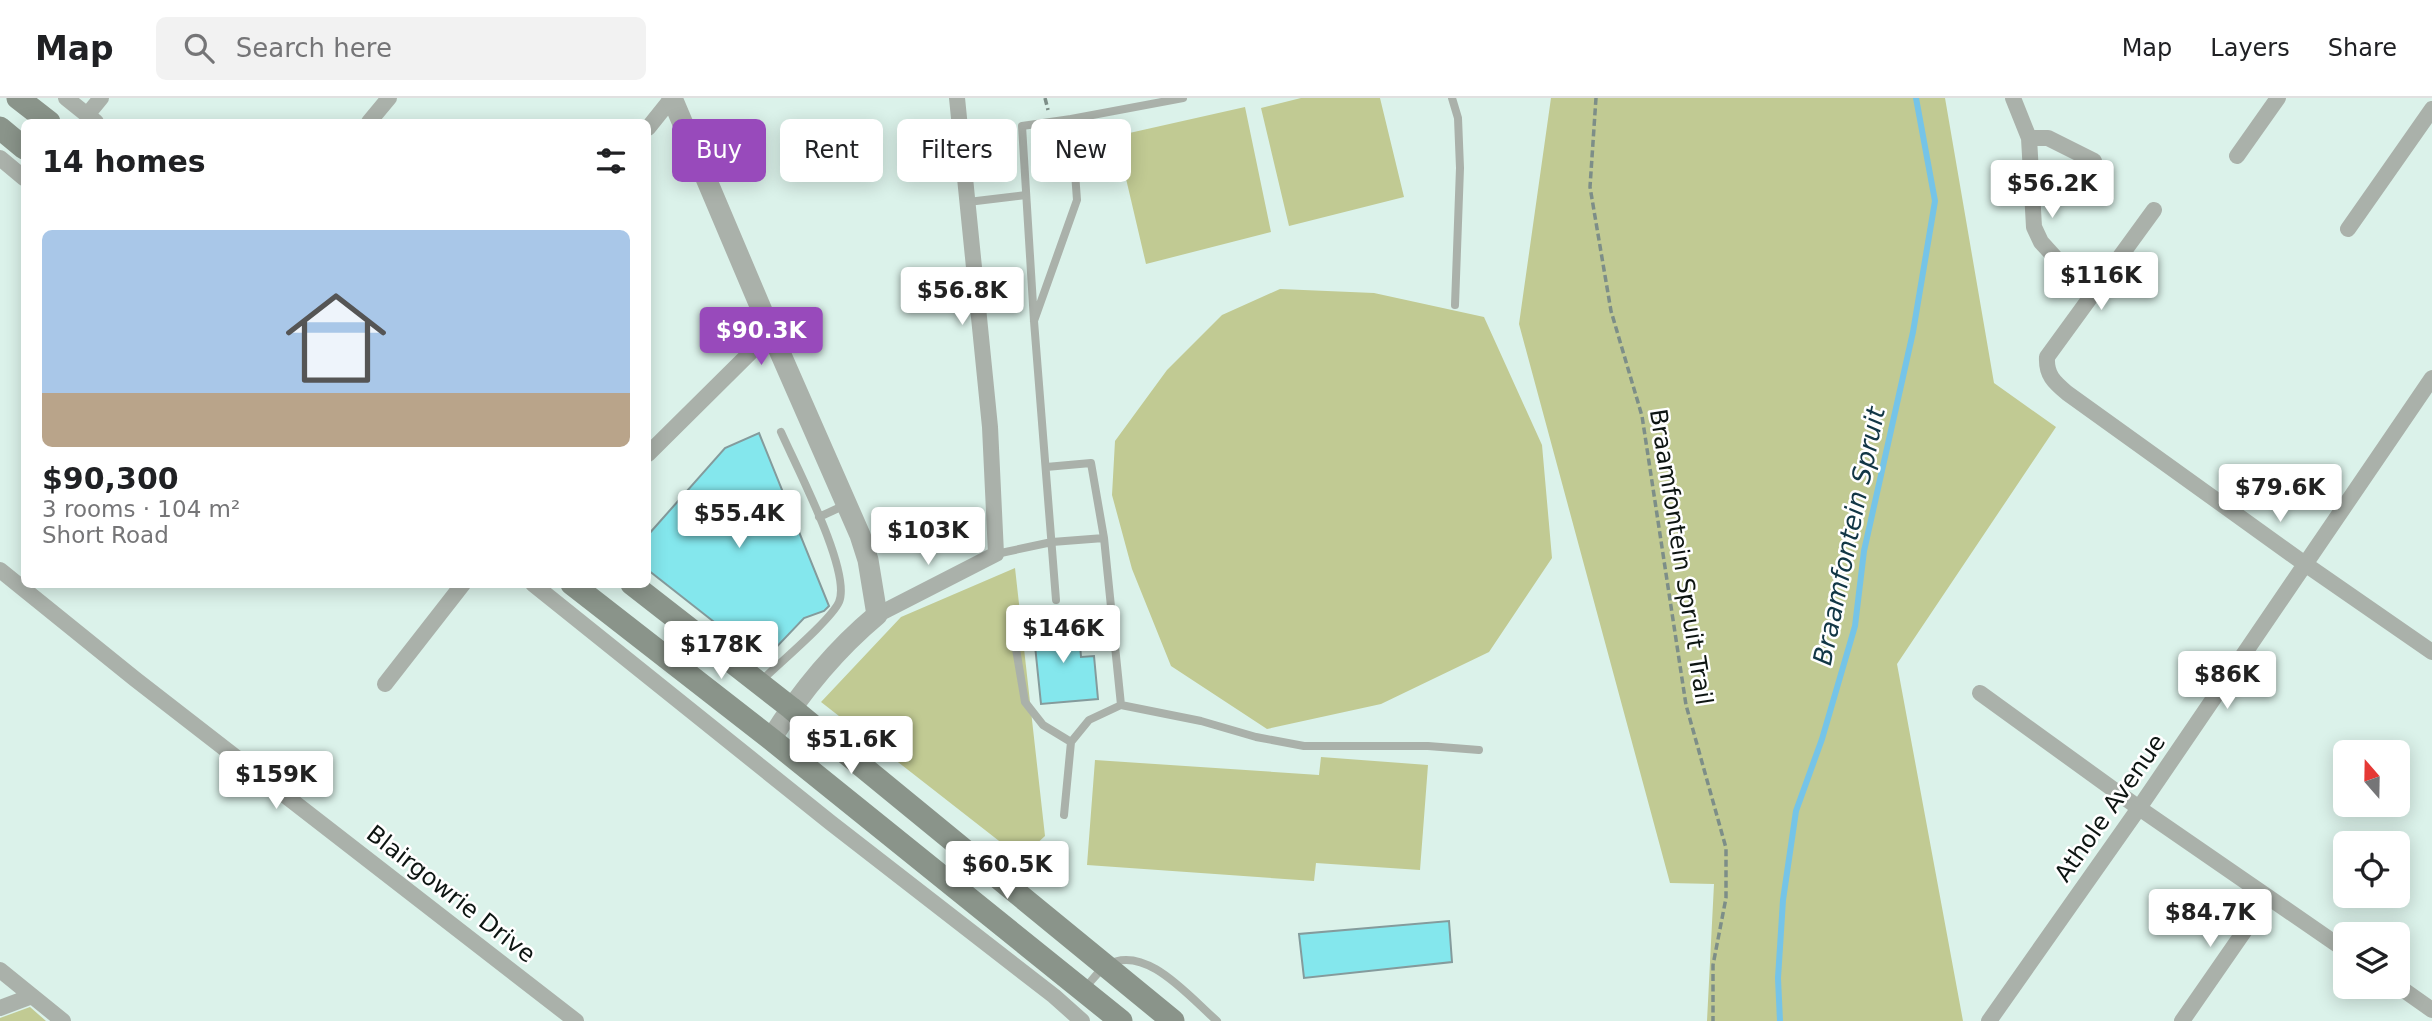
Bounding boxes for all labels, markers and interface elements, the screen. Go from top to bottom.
search box [156,17,646,80]
text: Map [35,29,114,68]
icon: search [180,29,218,67]
text: Search here [236,33,392,63]
text: Map [2122,34,2172,62]
text: Layers [2210,34,2290,62]
text: Share [2328,34,2397,62]
chip: Buy [672,119,766,182]
chip: Rent [780,119,883,182]
chip: Filters [897,119,1017,182]
chip: New [1031,119,1131,182]
icon: filters [592,142,630,180]
text: 14 homes [42,144,206,179]
pin: $56.2K [1995,160,2109,220]
text: $56.2K [2007,170,2097,196]
pin: $116K [2052,252,2150,312]
text: $116K [2060,262,2142,288]
pin: $56.8K [905,268,1019,327]
icon: home [273,275,399,401]
text: $56.8K [917,277,1007,303]
pin: $90.3K [704,308,818,367]
text: $90.3K [716,317,806,343]
water label: Braamfontein Spruit [1807,403,1891,668]
street label: Braamfontein Spruit Trail [1644,407,1718,707]
text: $90,300 [42,461,179,496]
pin: $79.6K [2223,464,2337,524]
text: $79.6K [2235,474,2325,500]
pin: $55.4K [682,490,796,550]
text: 3 rooms · 104 m² [42,496,240,522]
text: $55.4K [694,500,784,526]
pin: $103K [879,508,977,567]
text: $103K [887,517,969,543]
text: Short Road [42,522,169,548]
pin: $146K [1014,606,1112,665]
text: $146K [1022,615,1104,641]
pin: $178K [672,622,770,681]
text: $178K [680,631,762,657]
pin: $86K [2186,652,2268,711]
text: $86K [2194,661,2260,687]
pin: $51.6K [794,716,908,776]
text: $51.6K [806,726,896,752]
street label: Athole Avenue [2049,729,2171,887]
north arrow [2333,740,2410,817]
map controls [2333,740,2410,999]
pin: $159K [227,752,325,811]
text: $159K [235,761,317,787]
street label: Blairgowrie Drive [361,819,541,969]
button: locate [2333,831,2410,908]
pin: $60.5K [950,842,1064,901]
text: $60.5K [962,851,1052,877]
pin: $84.7K [2153,890,2267,949]
text: $84.7K [2165,899,2255,925]
button: layers [2333,922,2410,999]

